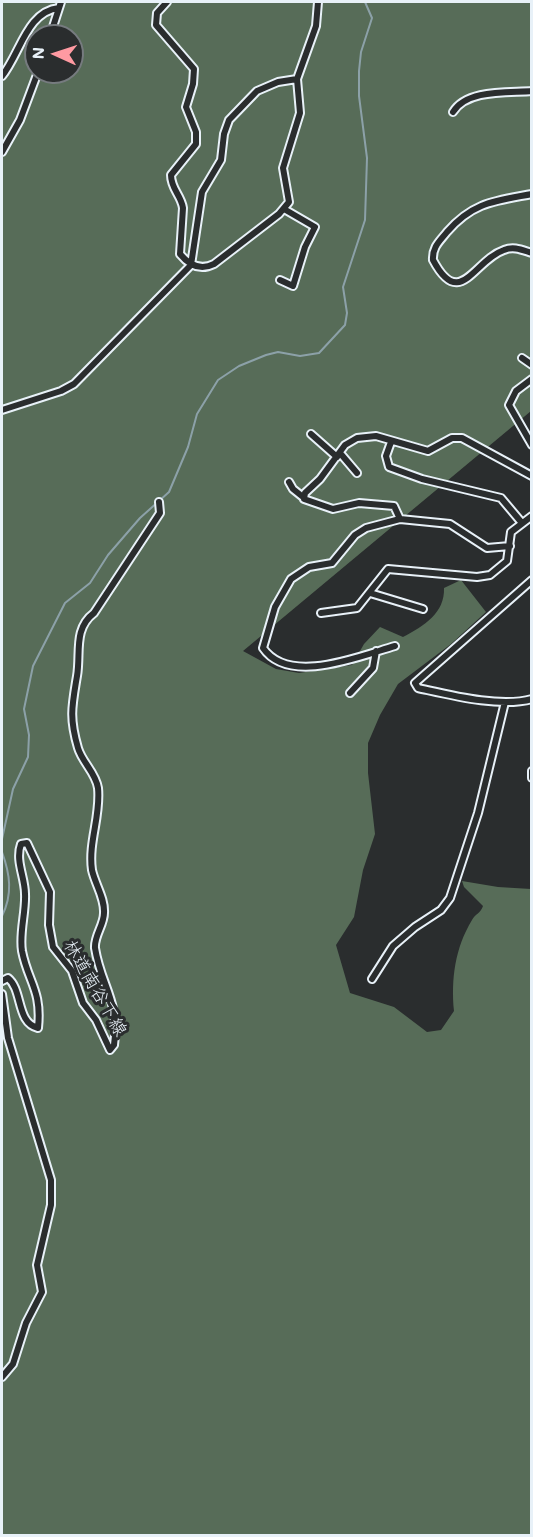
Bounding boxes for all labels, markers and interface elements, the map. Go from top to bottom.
north arrow [24,24,84,84]
text: N [27,47,48,60]
street label: 林道南谷下線 [59,936,131,1040]

